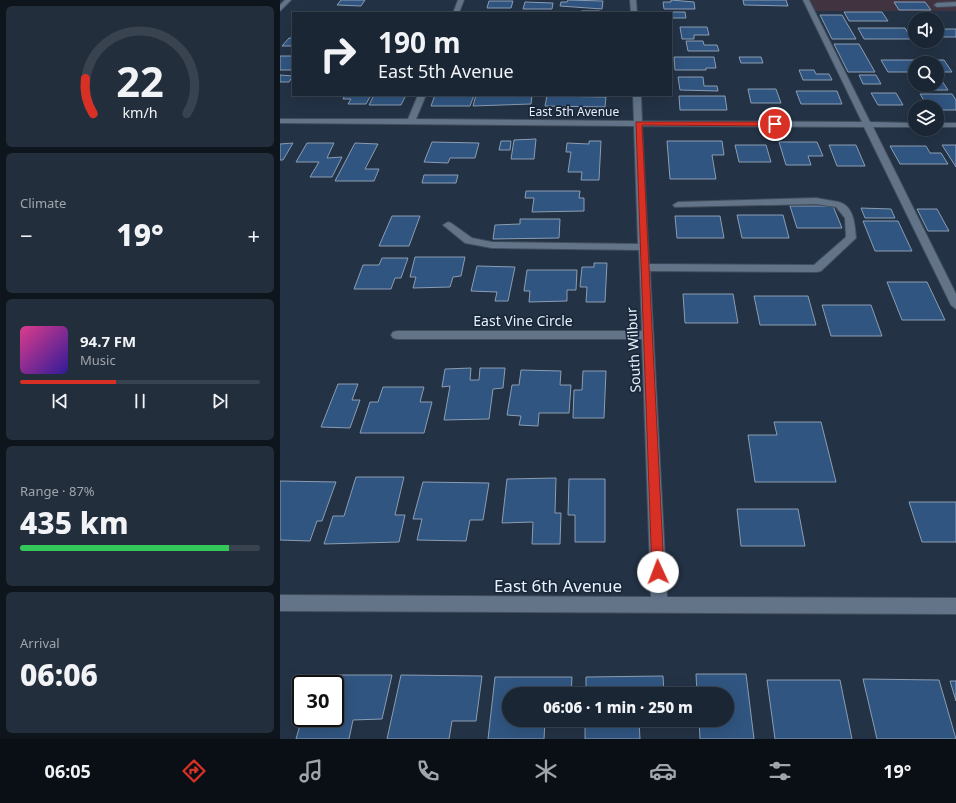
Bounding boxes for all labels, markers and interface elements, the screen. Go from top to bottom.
map controls [908,12,944,136]
button: sound [908,12,944,48]
text: 190 m [378,23,461,61]
icon: right [312,28,364,80]
text: 22 [116,53,164,109]
button: search [908,56,944,92]
text: East 5th Avenue [378,59,514,83]
button: layers [908,100,944,136]
text: km/h [122,103,158,122]
street label: East 5th Avenue [529,103,619,120]
pin [758,107,792,141]
icon: arrive [764,113,786,135]
text: Climate [20,194,66,212]
text: 19° [116,214,164,255]
text: − [20,220,33,250]
text: + [247,220,260,250]
street label: South Wilbur [621,307,645,393]
street label: East Vine Circle [473,311,573,330]
text: 94.7 FM [80,331,136,351]
text: Music [80,351,116,369]
icon: previous [49,390,71,412]
icon: pause [129,390,151,412]
icon: next [209,390,231,412]
text: Range · 87% [20,482,95,500]
text: 435 km [20,502,129,543]
position arrow [637,551,679,593]
street label: East 6th Avenue [494,574,622,597]
text: Arrival [20,634,60,652]
text: 06:06 [20,654,98,695]
speed limit sign: 30 [292,675,344,727]
text: 06:06 · 1 min · 250 m [543,697,693,717]
icon: directions [180,757,208,785]
icon: music [297,757,325,785]
icon: phone [414,757,442,785]
icon: climate [532,757,560,785]
icon: car [649,757,677,785]
icon: filters [766,757,794,785]
text: 06:05 [45,759,91,783]
text: 19° [883,759,911,783]

